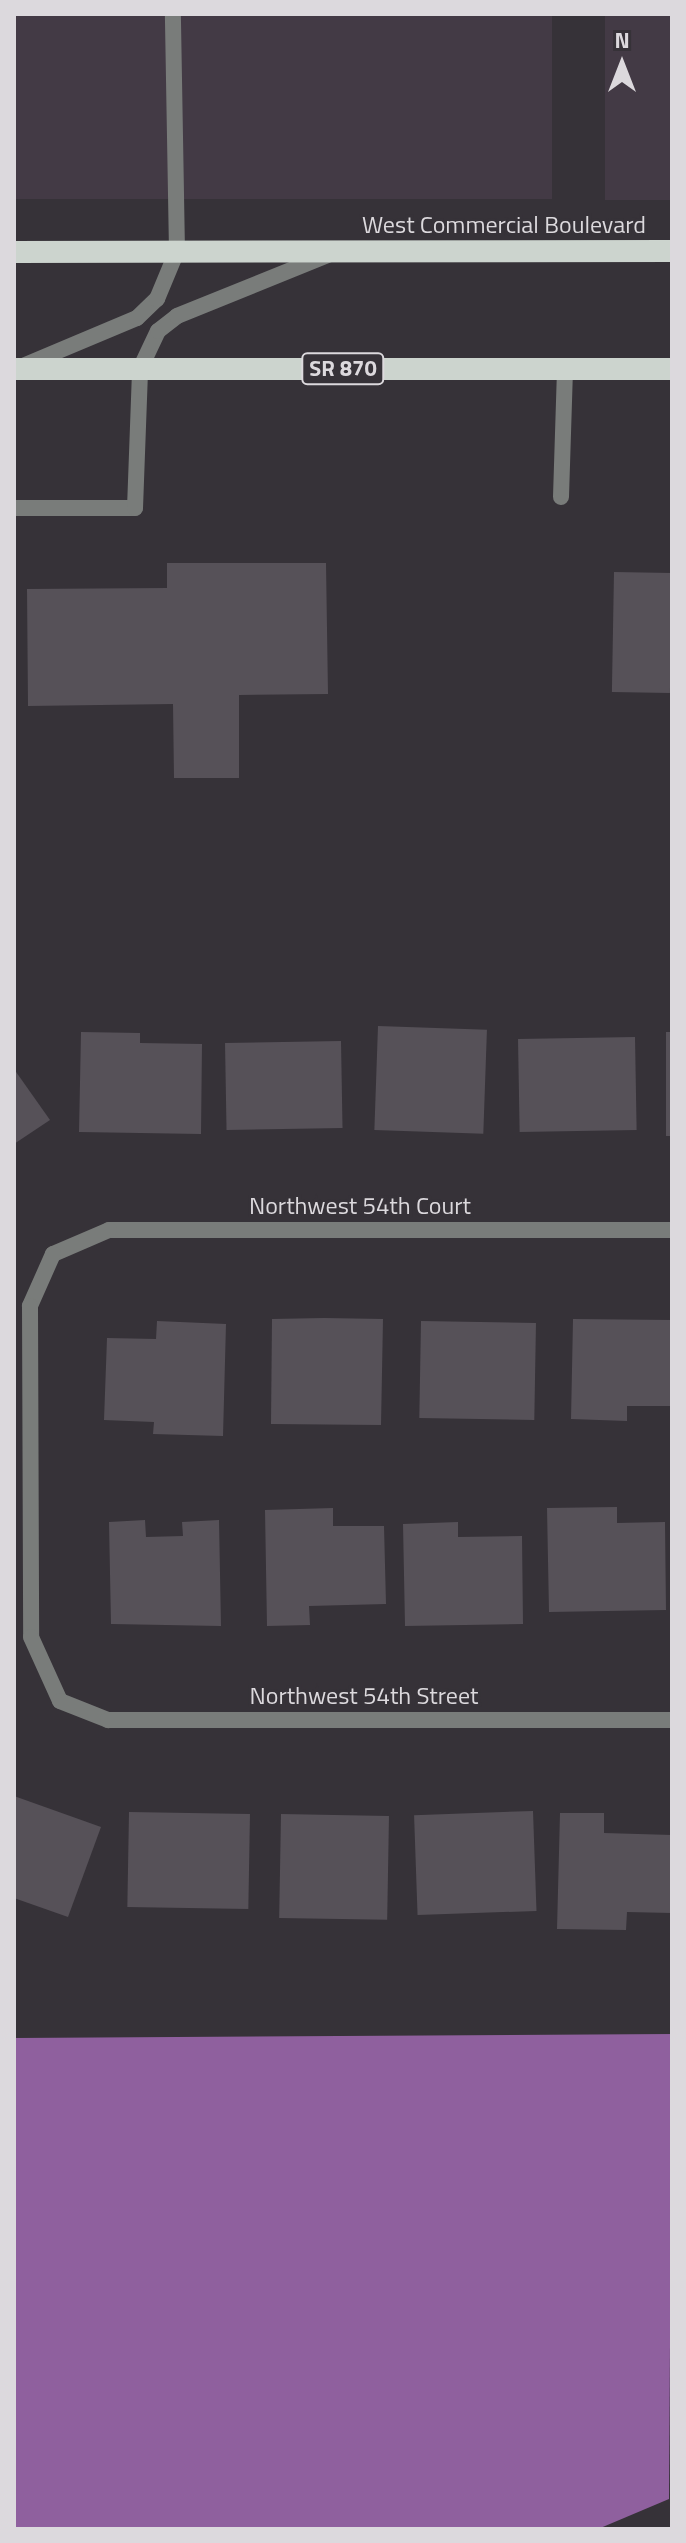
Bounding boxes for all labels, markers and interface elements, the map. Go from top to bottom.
text: N [614,23,630,57]
north arrow [582,24,662,104]
street label: West Commercial Boulevard [362,211,646,239]
road number: SR 870 [301,351,385,387]
street label: Northwest 54th Court [249,1192,471,1220]
street label: Northwest 54th Street [250,1682,478,1710]

